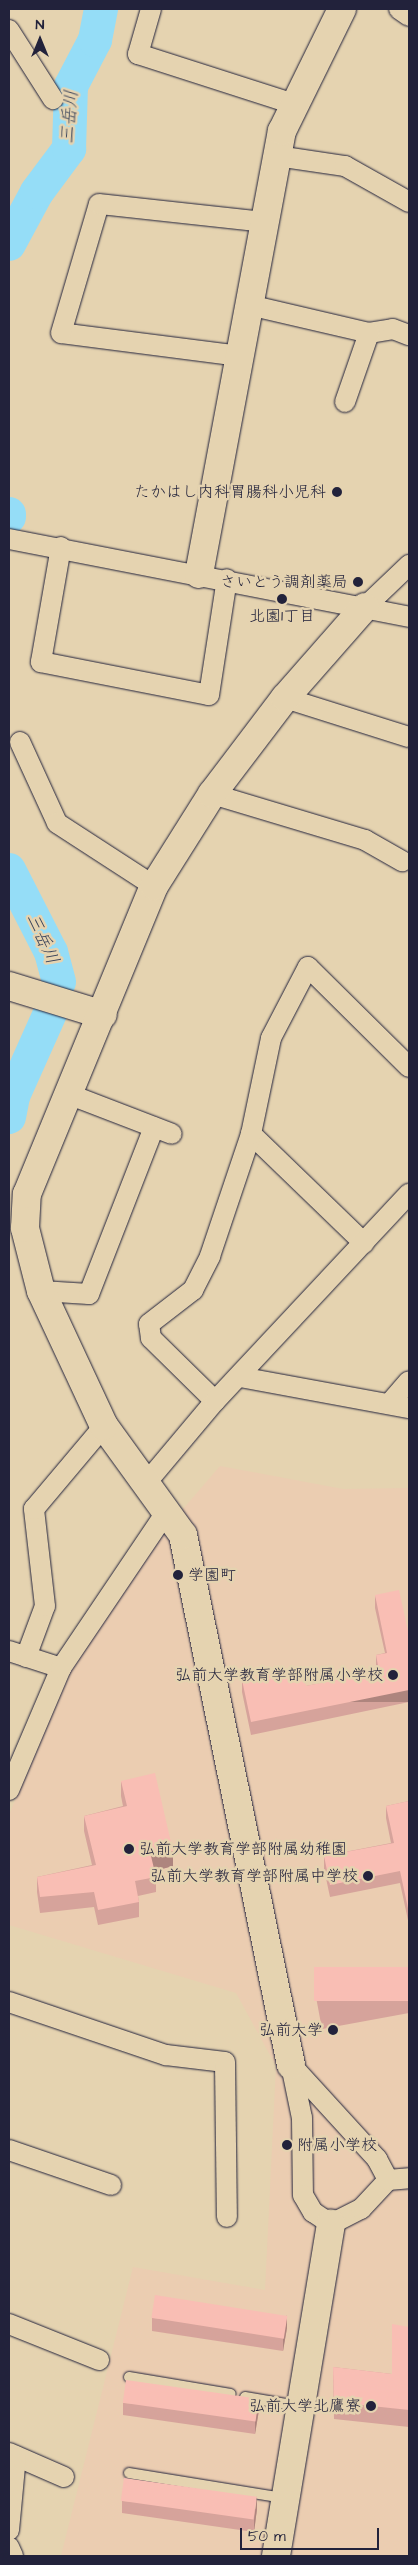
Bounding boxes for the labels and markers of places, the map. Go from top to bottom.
place label: たかはし内科胃腸科小児科 [134,482,326,502]
marker: たかはし内科胃腸科小児科 [330,485,344,499]
place label: さいとう調剤薬局 [220,572,348,592]
marker: さいとう調剤薬局 [352,576,364,588]
marker: 北園1丁目 [276,593,288,605]
place label: 北園1丁目 [249,606,315,626]
place label: 学園町 [188,1565,236,1585]
marker: 学園町 [172,1569,184,1581]
place label: 弘前大学教育学部附属小学校 [175,1665,383,1685]
marker: 弘前大学教育学部附属小学校 [387,1669,399,1681]
place label: 弘前大学教育学部附属幼稚園 [139,1839,347,1859]
marker: 弘前大学教育学部附属幼稚園 [123,1843,135,1855]
place label: 弘前大学教育学部附属中学校 [150,1866,358,1886]
marker: 弘前大学教育学部附属中学校 [362,1870,374,1882]
place label: 弘前大学 [259,2020,323,2040]
marker: 弘前大学 [327,2024,339,2036]
place label: 附属小学校 [297,2135,377,2155]
marker: 附属小学校 [281,2139,293,2151]
place label: 弘前大学北鷹寮 [249,2396,361,2416]
marker: 弘前大学北鷹寮 [365,2400,377,2412]

